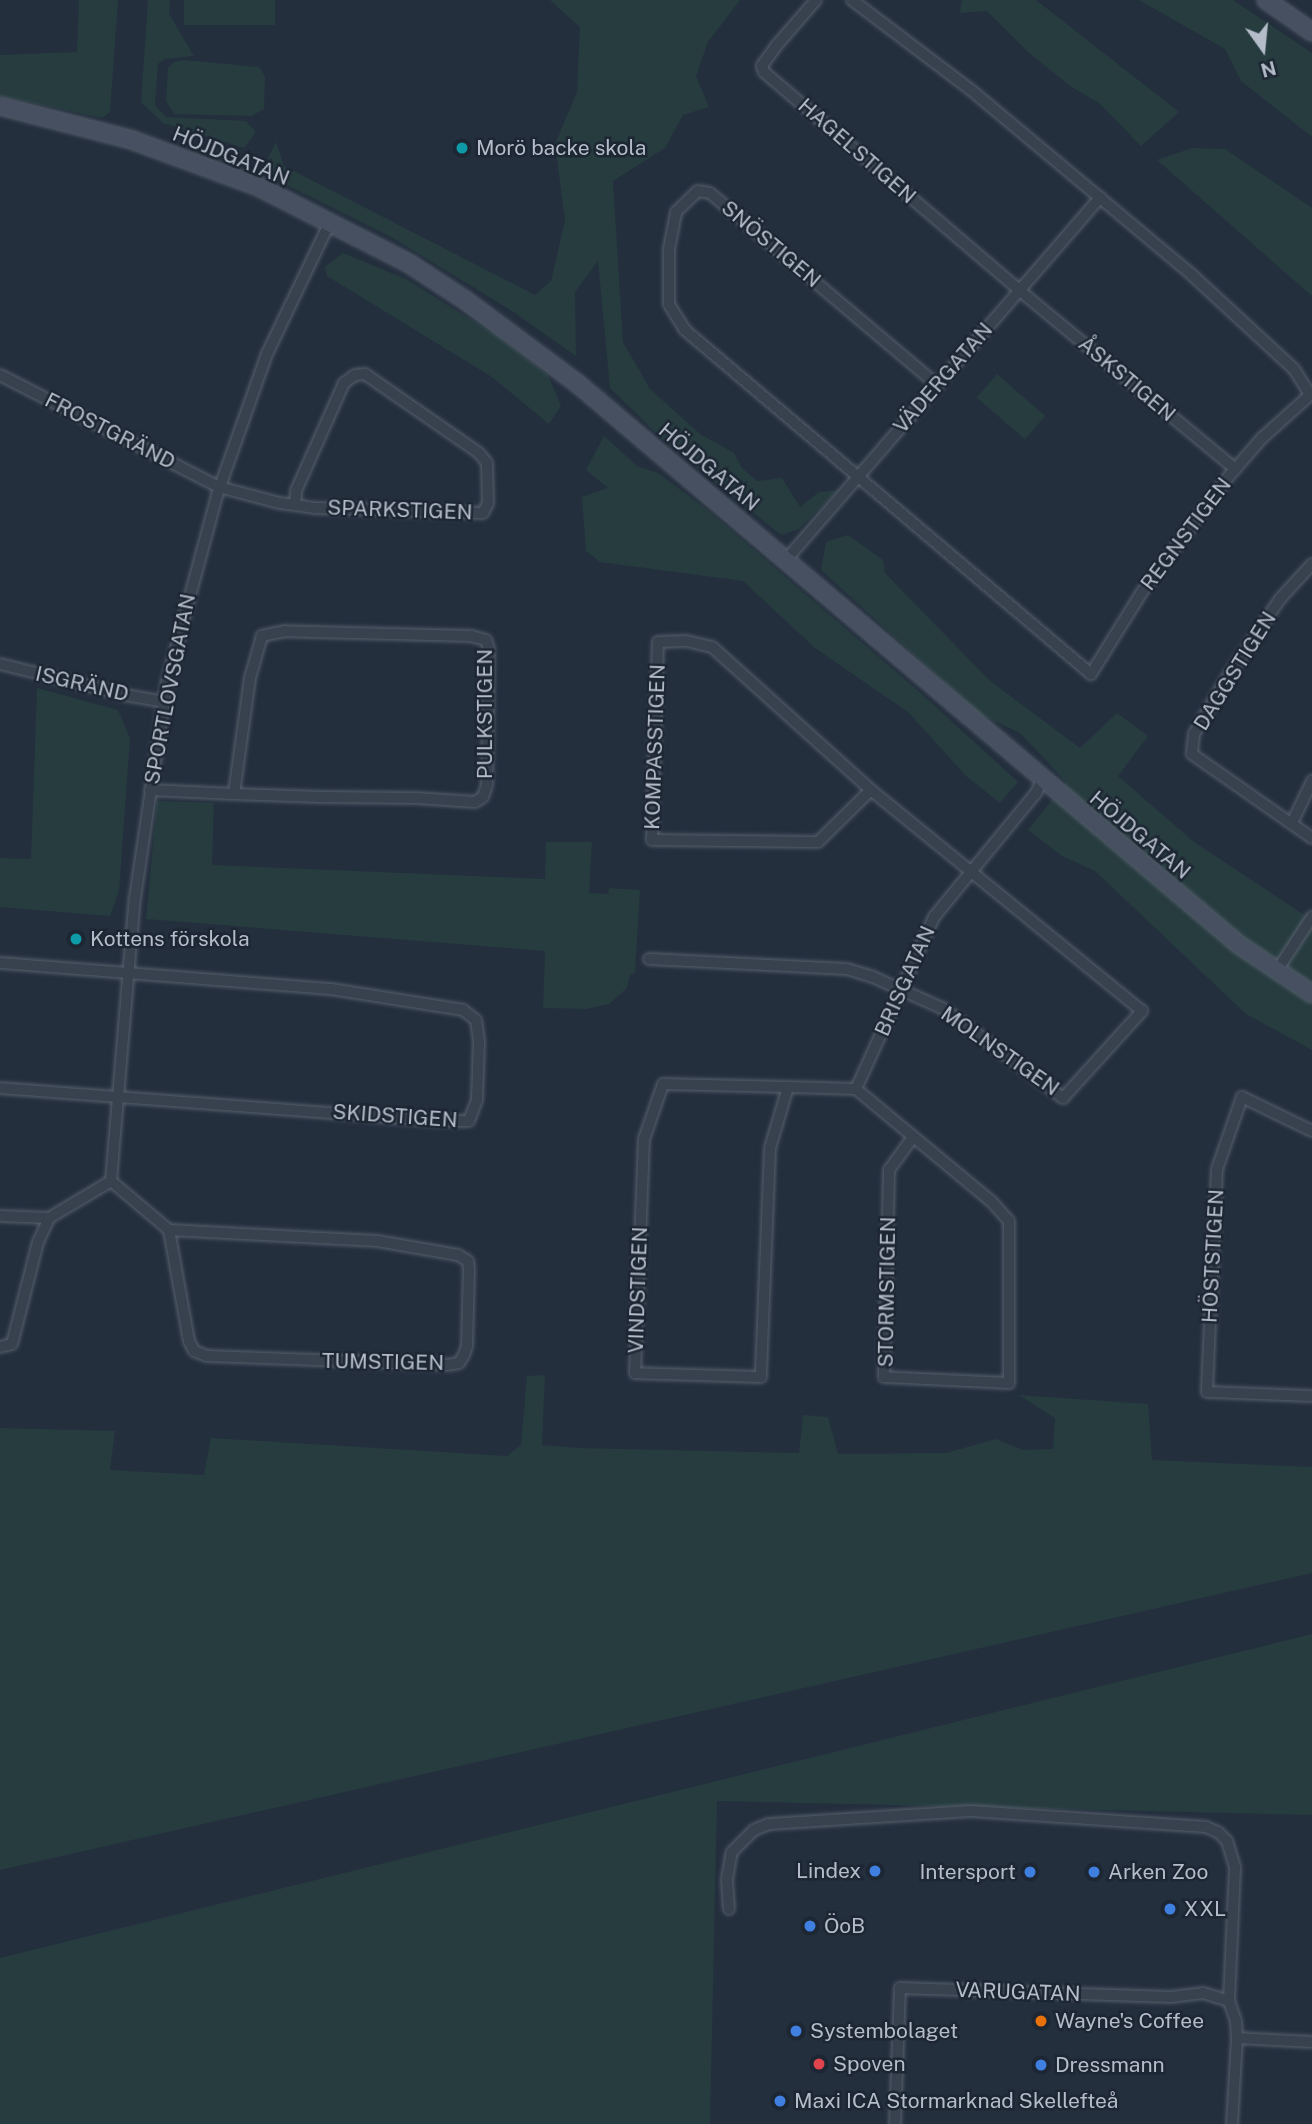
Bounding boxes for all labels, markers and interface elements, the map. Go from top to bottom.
north arrow [1228,14,1298,84]
text: N [1258,57,1278,82]
street label: HAGELSTIGEN [793,93,921,209]
street label: HÖJDGATAN [169,121,293,191]
place label: Morö backe skola [476,135,647,161]
marker: Morö backe skola [454,140,470,156]
street label: SNÖSTIGEN [716,195,826,293]
street label: VÄDERGATAN [888,318,998,438]
street label: ÅSKSTIGEN [1073,331,1181,427]
street label: FROSTGRÄND [41,387,179,475]
street label: HÖJDGATAN [653,418,765,516]
street label: REGNSTIGEN [1135,473,1237,595]
street label: SPARKSTIGEN [327,495,473,525]
street label: SPORTLOVSGATAN [139,592,201,786]
street label: DAGGSTIGEN [1188,607,1282,735]
street label: PULKSTIGEN [472,649,498,779]
street label: ISGRÄND [33,661,131,707]
street label: KOMPASSTIGEN [640,664,670,830]
street label: HÖJDGATAN [1084,786,1196,884]
street label: BRISGATAN [869,922,941,1040]
place label: Kottens förskola [90,926,250,952]
marker: Kottens förskola [68,931,84,947]
street label: MOLNSTIGEN [936,1001,1064,1101]
street label: SKIDSTIGEN [332,1099,458,1133]
street label: HÖSTSTIGEN [1197,1188,1229,1324]
street label: STORMSTIGEN [873,1216,901,1368]
street label: VINDSTIGEN [623,1226,653,1354]
street label: TUMSTIGEN [322,1348,444,1376]
place label: Lindex [796,1858,861,1884]
place label: Intersport [919,1859,1016,1885]
place label: Arken Zoo [1108,1859,1208,1885]
marker: Lindex [867,1863,883,1879]
marker: Intersport [1022,1864,1038,1880]
marker: Arken Zoo [1086,1864,1102,1880]
place label: XXL [1184,1896,1226,1922]
marker: XXL [1162,1901,1178,1917]
place label: ÖoB [824,1913,865,1939]
marker: ÖoB [802,1918,818,1934]
street label: VARUGATAN [955,1977,1081,2007]
place label: Wayne's Coffee [1055,2008,1204,2034]
marker: Wayne's Coffee [1033,2013,1049,2029]
place label: Systembolaget [810,2018,958,2044]
marker: Systembolaget [788,2023,804,2039]
place label: Spoven [833,2051,906,2077]
place label: Dressmann [1055,2052,1165,2078]
marker: Spoven [811,2056,827,2072]
marker: Dressmann [1033,2057,1049,2073]
place label: Maxi ICA Stormarknad Skellefteå [794,2088,1118,2114]
marker: Maxi ICA Stormarknad Skellefteå [772,2093,788,2109]

